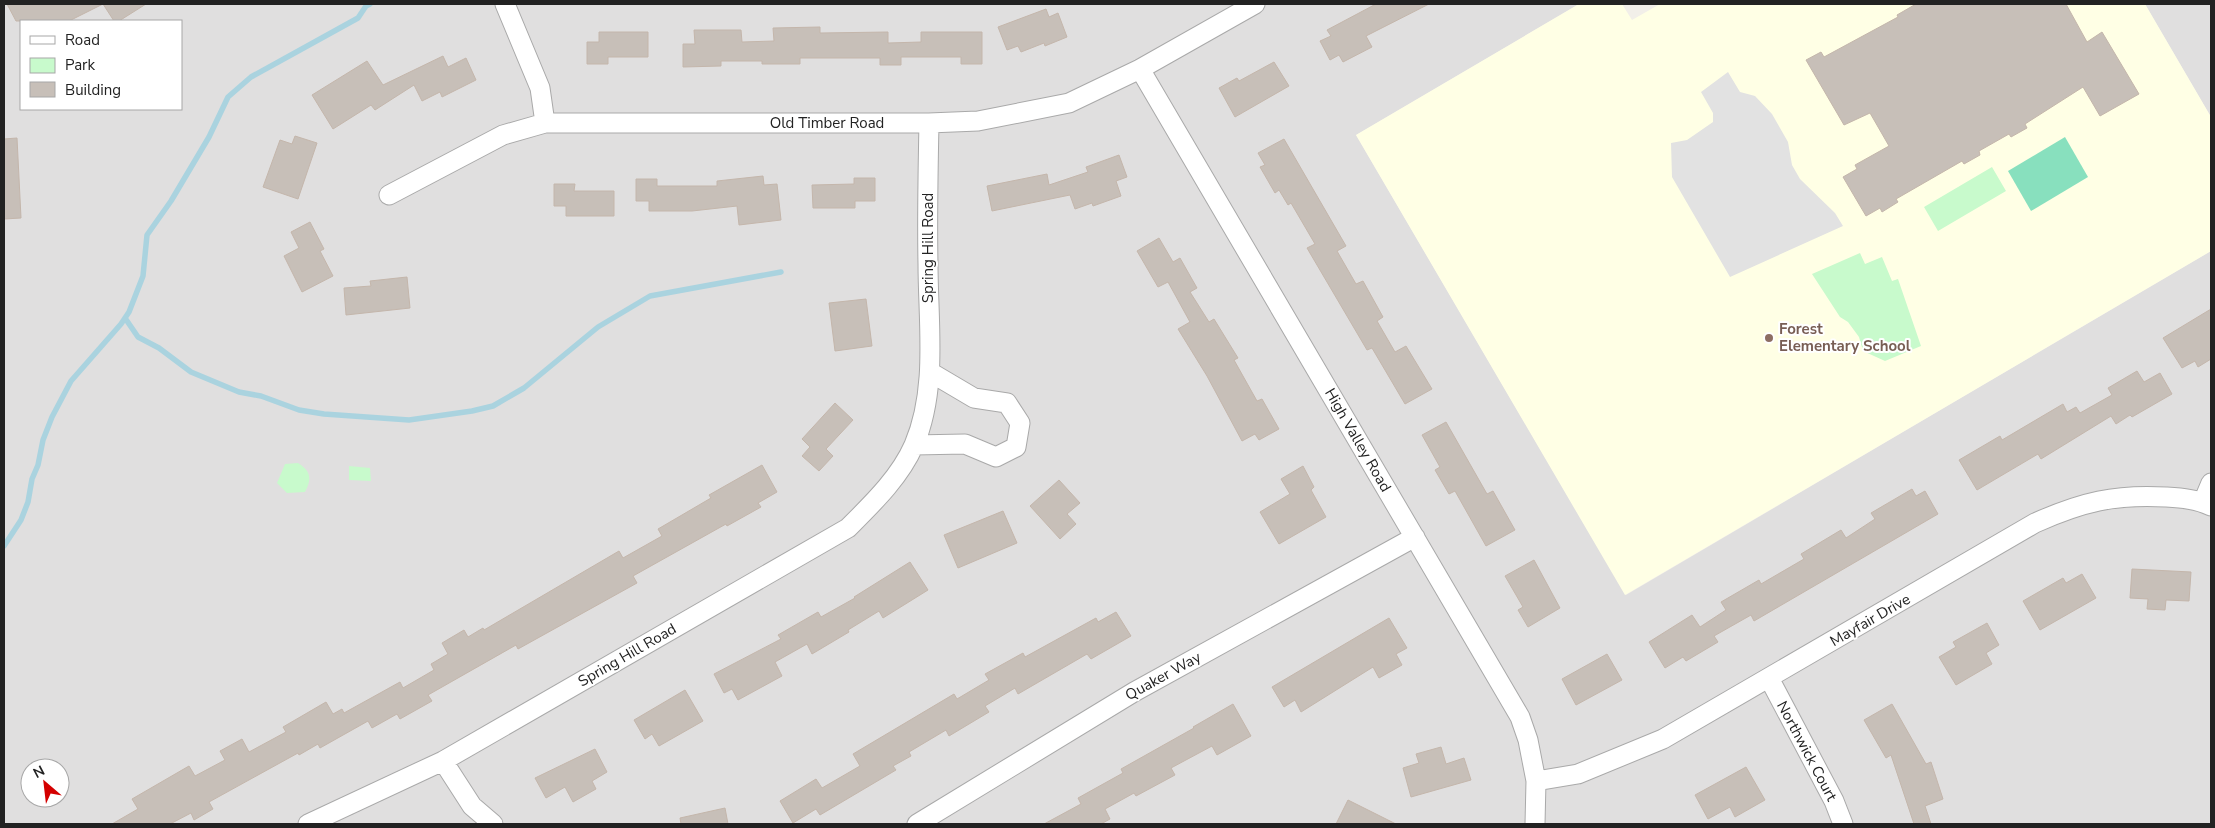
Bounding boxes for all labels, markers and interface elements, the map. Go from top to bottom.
legend [20,20,182,110]
text: Road [65,30,100,50]
text: Park [65,55,95,75]
text: Building [65,80,121,100]
street label: Old Timber Road [770,113,884,133]
street label: Spring Hill Road [918,193,938,303]
place label: Forest Elementary School [1779,319,1911,356]
marker: Forest Elementary School [1763,332,1775,344]
street label: High Valley Road [1320,384,1396,496]
street label: Mayfair Drive [1826,589,1914,651]
street label: Spring Hill Road [574,619,680,691]
street label: Quaker Way [1122,647,1205,705]
street label: Northwick Court [1772,697,1842,805]
north arrow [20,758,70,808]
text: N [30,761,48,783]

